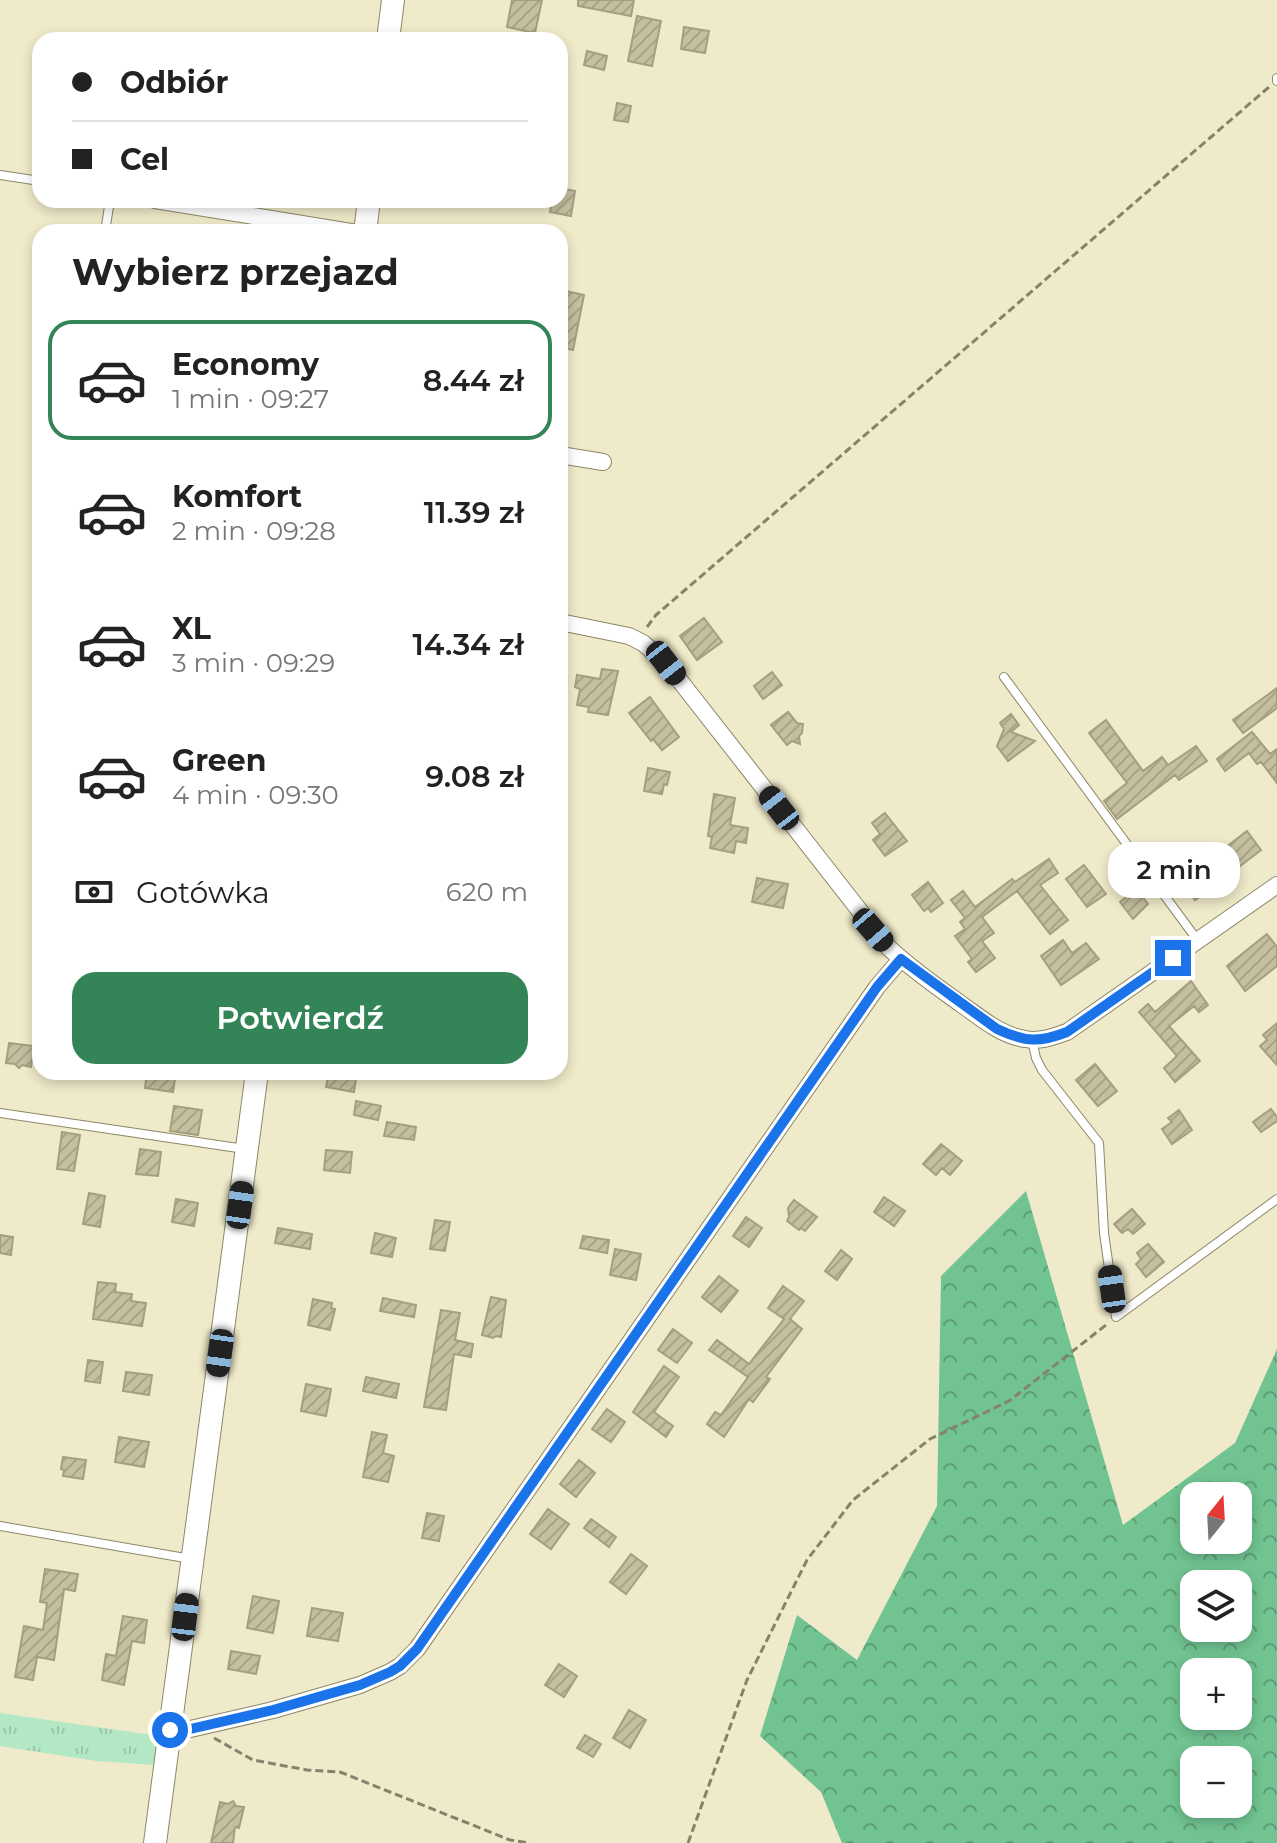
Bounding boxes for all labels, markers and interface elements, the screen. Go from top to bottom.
text: Odbiór [120,64,228,101]
text: Cel [120,141,169,178]
text: Wybierz przejazd [72,250,399,294]
icon: car [76,344,148,416]
text: Economy [172,346,319,383]
text: 8.44 zł [423,362,524,399]
text: 1 min · 09:27 [172,383,329,415]
icon: car [76,476,148,548]
text: Komfort [172,478,302,515]
text: 11.39 zł [424,494,524,531]
text: 2 min · 09:28 [172,515,336,547]
icon: car [76,608,148,680]
text: XL [172,610,211,647]
text: 14.34 zł [413,626,524,663]
car [642,637,690,689]
text: 3 min · 09:29 [172,647,335,679]
icon: car [76,740,148,812]
text: Green [172,742,266,779]
text: 9.08 zł [425,758,524,795]
text: 4 min · 09:30 [172,779,339,811]
car [755,782,803,834]
callout: 2 min [1107,842,1239,898]
text: 2 min [1136,854,1212,886]
icon: cash [72,870,116,914]
text: Gotówka [136,874,270,911]
text: 620 m [446,876,528,908]
car [848,904,898,956]
route end [1155,940,1191,976]
button: Potwierdź [72,972,528,1064]
car [225,1180,255,1230]
car [1097,1264,1127,1314]
car [205,1328,235,1378]
north arrow [1180,1482,1252,1554]
map controls [1180,1482,1252,1818]
button: layers [1180,1570,1252,1642]
car [170,1592,200,1642]
button: + [1180,1658,1252,1730]
route start [152,1712,188,1748]
button: − [1180,1746,1252,1818]

